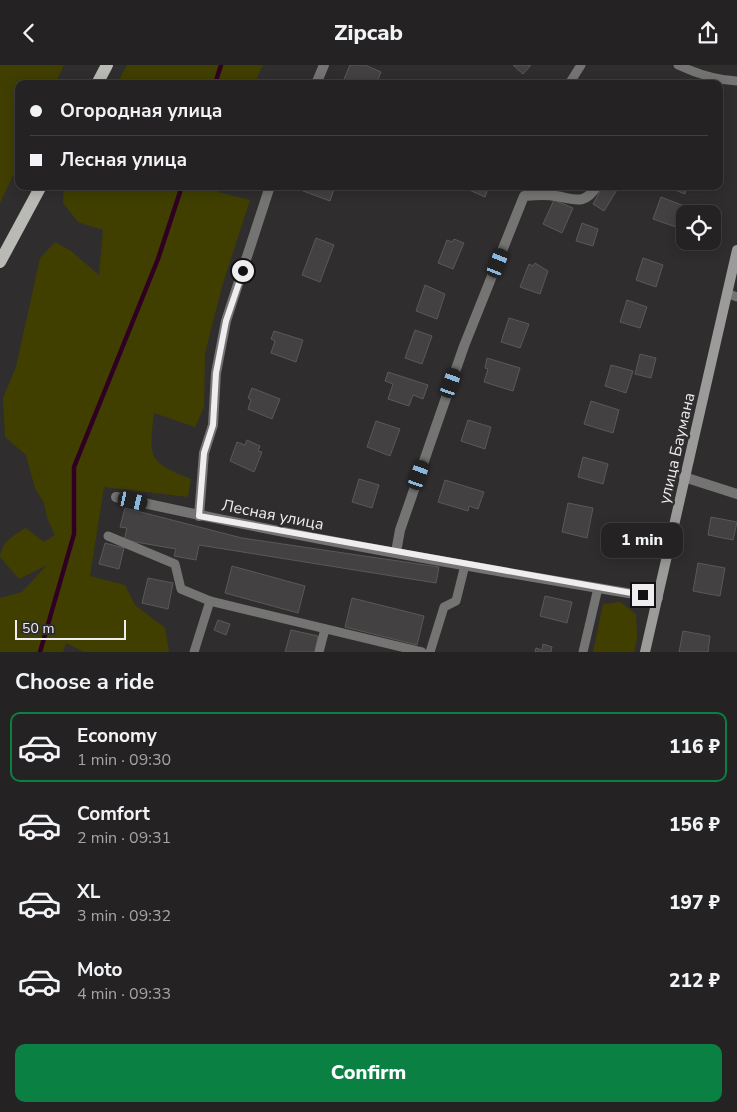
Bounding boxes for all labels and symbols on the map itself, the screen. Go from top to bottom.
car [485,246,510,280]
route start [232,260,254,282]
car [439,366,462,400]
street label: улица Баумана [653,390,700,506]
car [407,458,430,492]
car [116,490,149,512]
street label: Лесная улица [220,494,326,536]
callout: 1 min [602,523,684,557]
route end [632,584,654,606]
scale bar [15,617,126,640]

